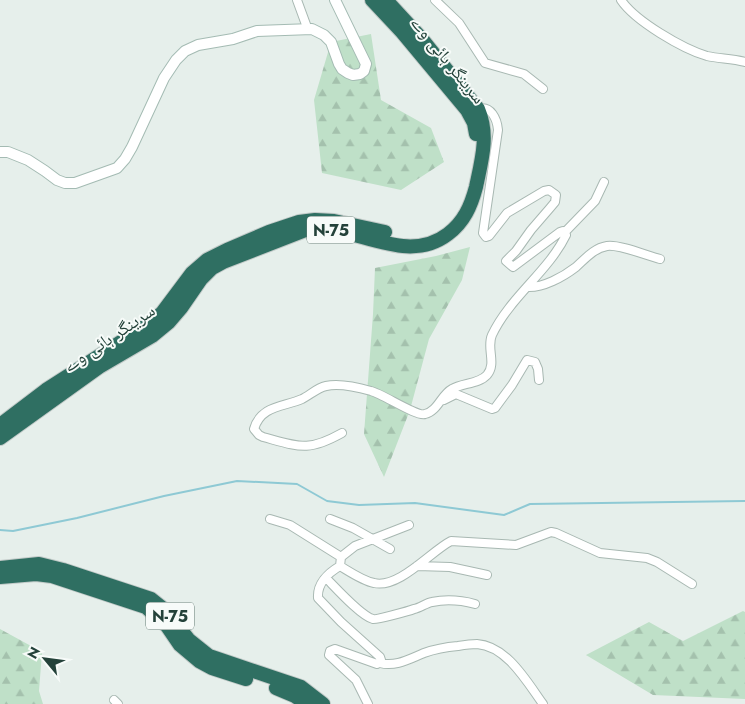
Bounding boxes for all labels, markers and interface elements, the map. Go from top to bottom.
street label: سرینگر ہائی وے [405,11,491,109]
road number: N-75 [307,216,355,244]
street label: سرینگر ہائی وے [58,298,160,378]
road number: N-75 [146,602,194,630]
north arrow [20,634,70,684]
text: N [22,643,45,662]

